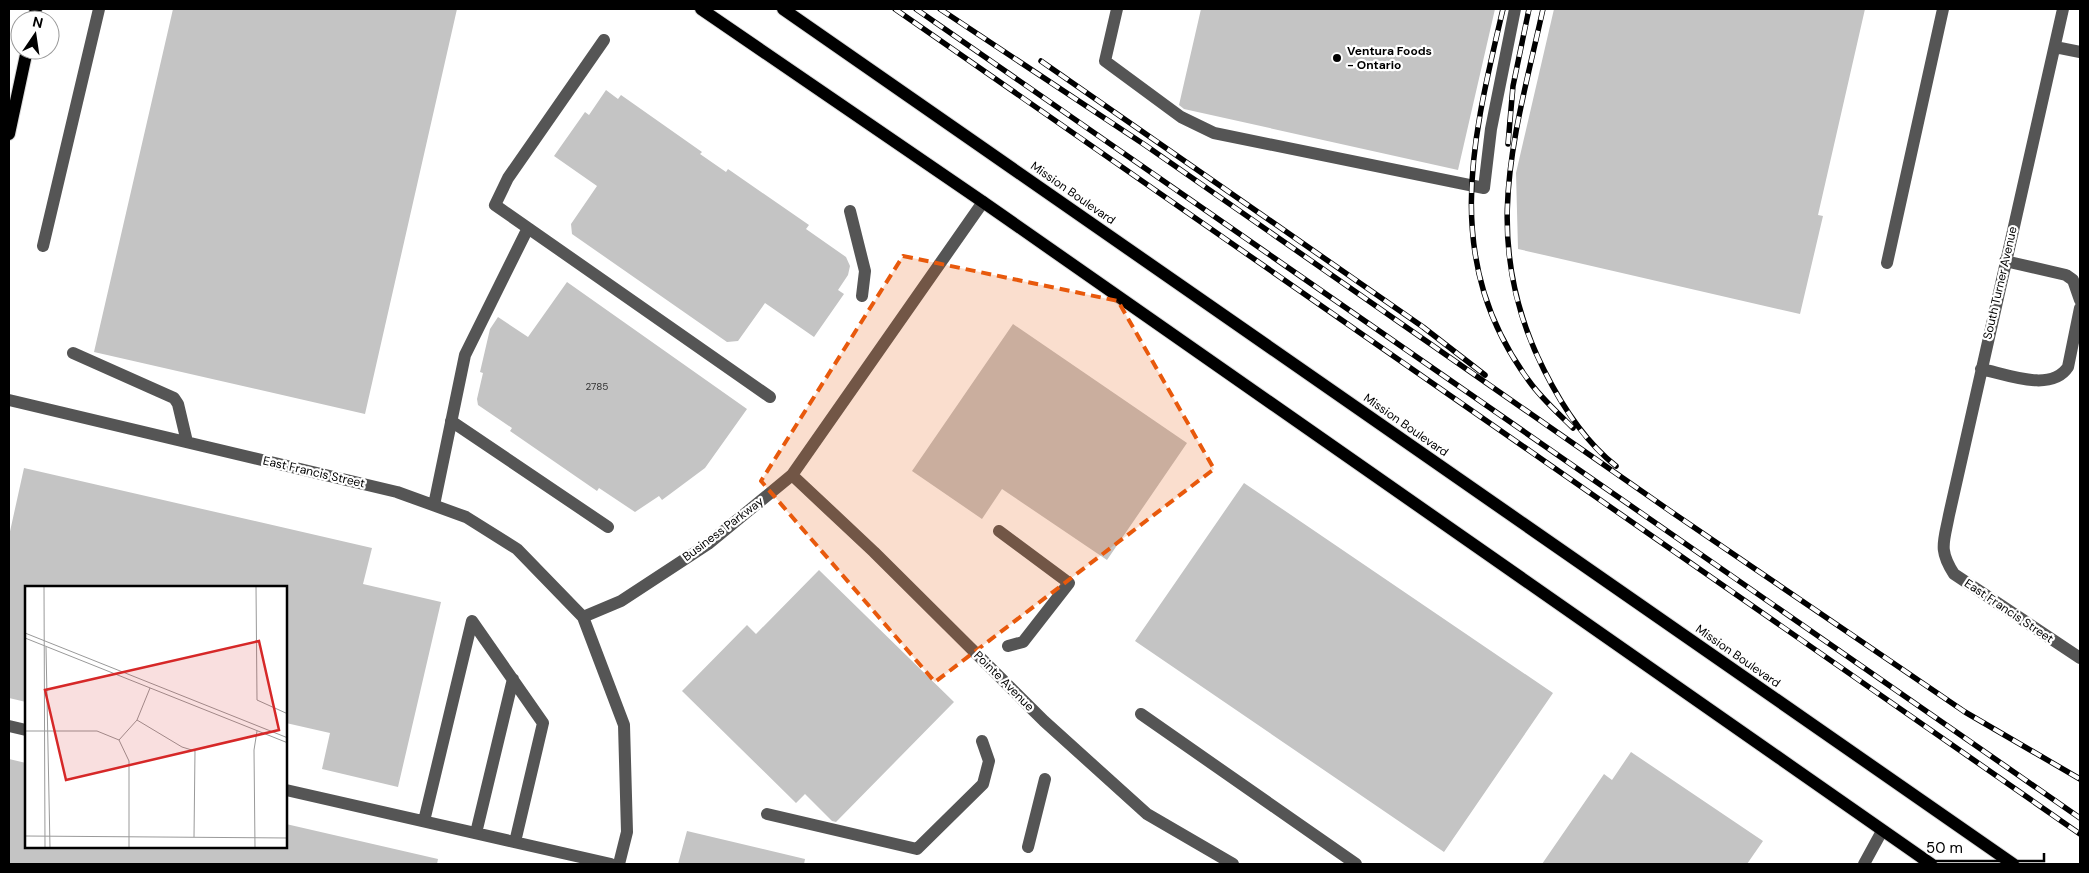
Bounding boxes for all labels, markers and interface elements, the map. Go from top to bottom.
north arrow [10,10,60,60]
text: N [31,12,45,32]
place label: Ventura Foods - Ontario [1347,43,1432,73]
marker: Ventura Foods - Ontario [1331,52,1343,64]
street label: Mission Boulevard [1028,158,1118,228]
street label: South Turner Avenue [1979,225,2021,341]
house number: 2785 [586,380,608,393]
street label: Mission Boulevard [1361,390,1451,460]
street label: East Francis Street [261,452,367,492]
street label: Business Parkway [679,493,767,565]
street label: East Francis Street [1961,575,2057,647]
inset map [25,586,288,848]
street label: Mission Boulevard [1693,621,1783,691]
street label: Pointe Avenue [970,647,1038,715]
scale bar [1919,830,2044,862]
text: 50 m [1926,838,1963,858]

